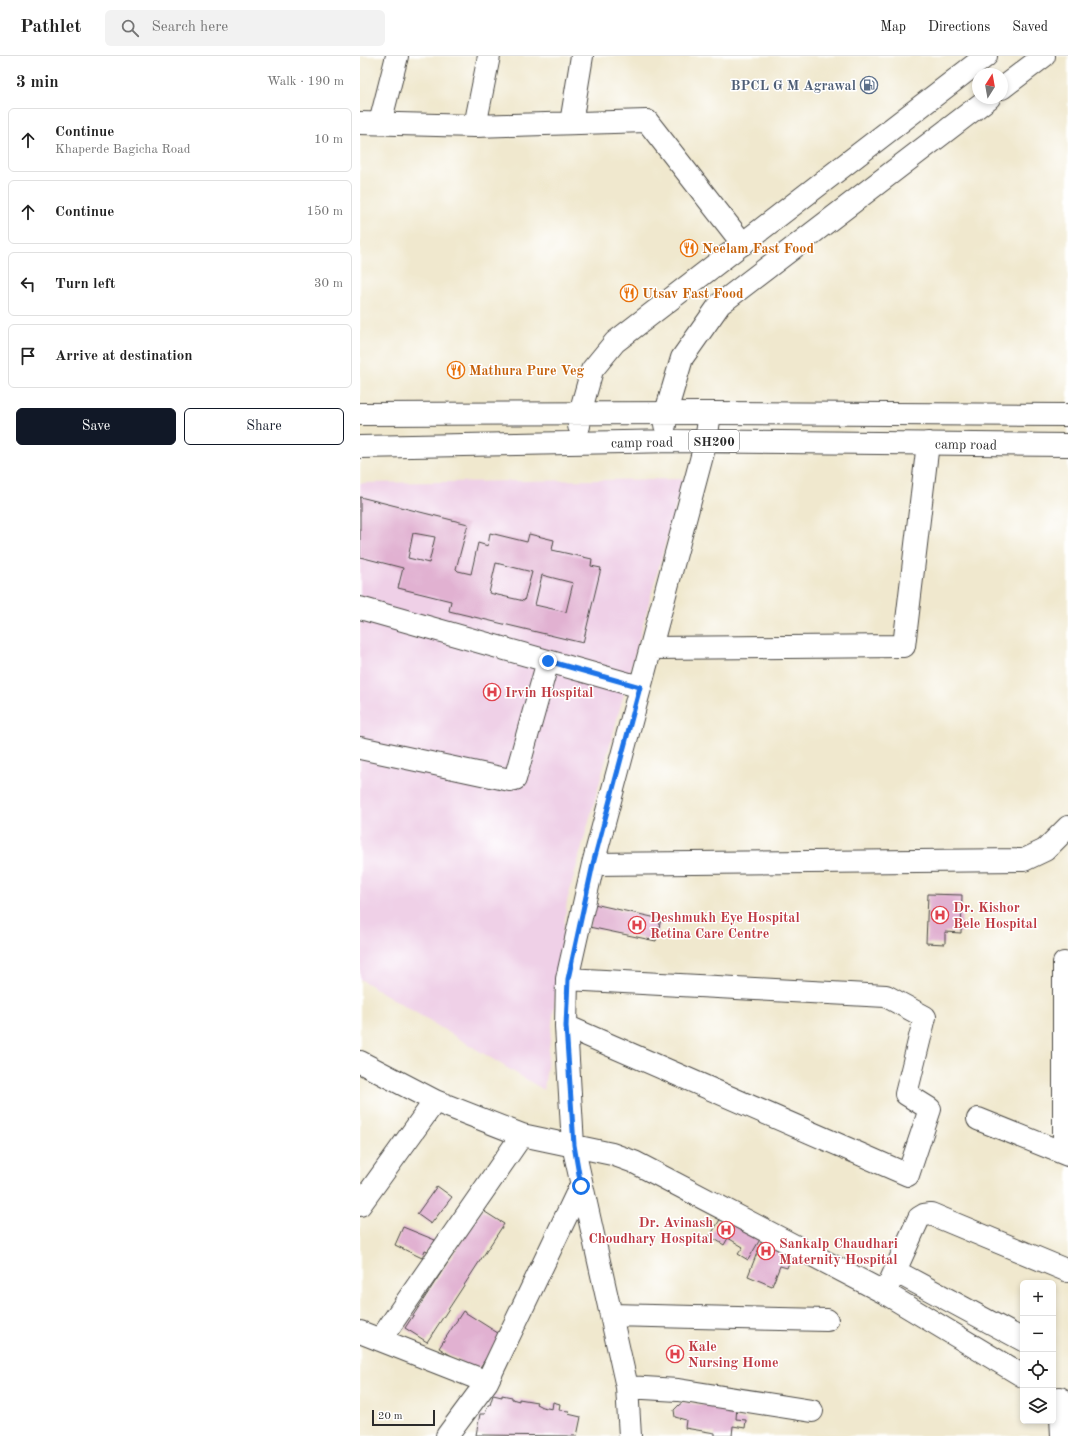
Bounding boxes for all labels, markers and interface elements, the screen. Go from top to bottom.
search box [105,10,385,46]
icon: search [119,17,141,39]
text: Pathlet [20,18,81,37]
text: Search here [151,20,228,35]
text: Map [880,20,906,34]
text: Directions [928,20,990,34]
text: Saved [1012,20,1048,34]
north arrow [972,68,1008,104]
text: 3 min [16,74,59,91]
text: Walk · 190 m [267,75,344,88]
fuel station icon: BPCL G M Agrawal [859,75,879,95]
place label: BPCL G M Agrawal [730,79,856,93]
text: Continue [55,125,114,140]
icon: ahead [17,129,39,151]
text: 10 m [314,133,343,146]
text: Khaperde Bagicha Road [55,143,190,156]
icon: ahead [17,201,39,223]
text: Continue [55,205,114,220]
text: 150 m [306,205,343,218]
restaurant icon: Neelam Fast Food [679,238,699,258]
place label: Neelam Fast Food [702,242,814,256]
icon: left [17,273,39,295]
text: Turn left [55,277,115,292]
text: 30 m [314,277,343,290]
restaurant icon: Utsav Fast Food [619,283,639,303]
place label: Utsav Fast Food [642,287,744,301]
icon: arrive [17,345,39,367]
text: Arrive at destination [55,349,193,364]
restaurant icon: Mathura Pure Veg [446,360,466,380]
place label: Mathura Pure Veg [469,364,585,378]
button: Save [16,408,176,445]
button: Share [184,408,344,445]
road number: SH200 [689,430,739,452]
street label: camp road [611,435,673,451]
street label: camp road [935,437,997,453]
route end [539,652,557,670]
hospital icon: Irvin Hospital [482,682,502,702]
place label: Irvin Hospital [505,686,593,700]
place label: Dr. Kishor Bele Hospital [953,901,1037,931]
hospital icon: Dr. Kishor Bele Hospital [930,905,950,925]
place label: Deshmukh Eye Hospital Retina Care Centre [650,911,800,941]
hospital icon: Deshmukh Eye Hospital Retina Care Centre [627,915,647,935]
route start [572,1177,590,1195]
place label: Dr. Avinash Choudhary Hospital [588,1216,713,1246]
hospital icon: Dr. Avinash Choudhary Hospital [716,1220,736,1240]
place label: Sankalp Chaudhari Maternity Hospital [779,1237,898,1267]
hospital icon: Sankalp Chaudhari Maternity Hospital [756,1241,776,1261]
map controls [1020,1280,1056,1424]
button: + [1020,1280,1056,1316]
button: − [1020,1316,1056,1352]
place label: Kale Nursing Home [688,1340,779,1370]
hospital icon: Kale Nursing Home [665,1344,685,1364]
button: locate [1020,1352,1056,1388]
button: layers [1020,1388,1056,1424]
scale bar [372,1408,435,1427]
text: 20 m [378,1411,403,1422]

